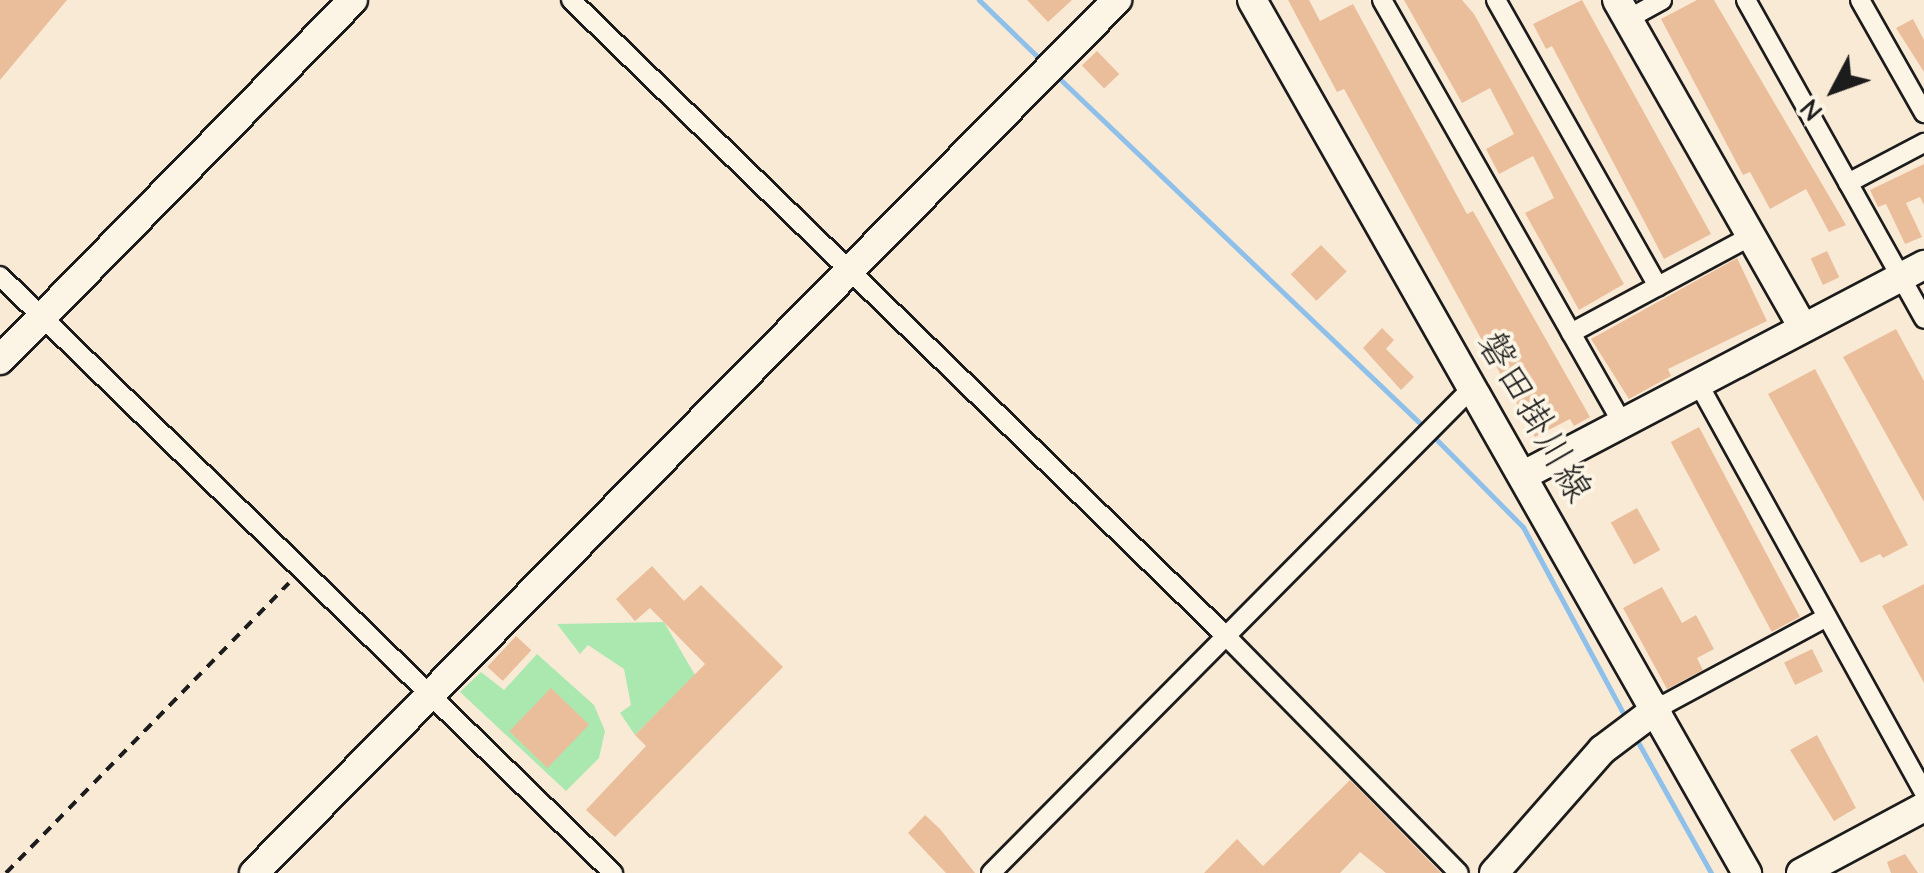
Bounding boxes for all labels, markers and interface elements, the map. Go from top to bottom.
north arrow [1784,40,1884,140]
text: N [1793,92,1829,127]
street label: 磐田掛川線 [1467,323,1601,511]

